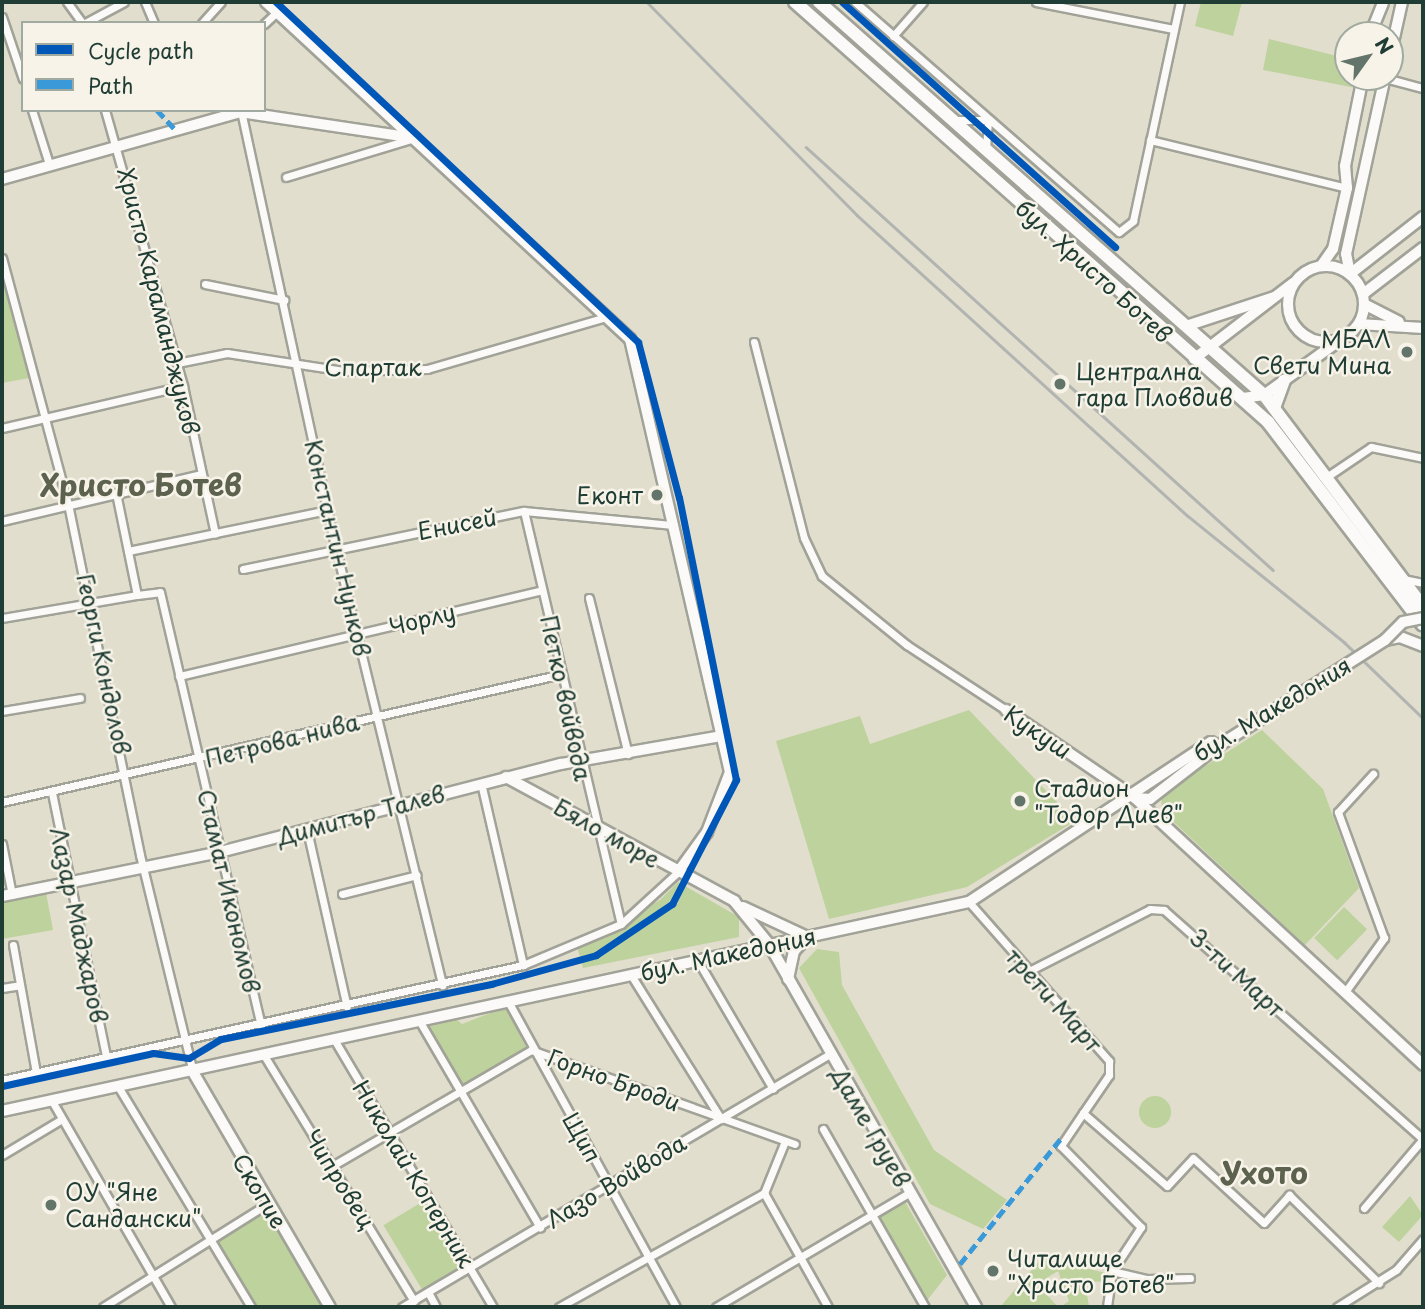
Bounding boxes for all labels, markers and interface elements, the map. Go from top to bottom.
legend [21,21,266,112]
north arrow [1334,21,1404,91]
text: N [1369,31,1401,59]
text: Cycle path [88,34,194,66]
text: Path [88,69,133,101]
street label: Христо Караманджуков [112,165,206,437]
street label: бул. Христо Ботев [1010,193,1178,349]
place label: МБАЛ Свети Мина [1254,325,1391,379]
marker: МБАЛ Свети Мина [1397,342,1417,362]
street label: Спартак [324,353,422,381]
place label: Централна гара Пловдив [1076,357,1234,411]
marker: Централна гара Пловдив [1050,374,1070,394]
street label: Константин Нунков [300,437,376,659]
district label: Христо Ботев [40,466,242,502]
place label: Еконт [576,481,643,509]
marker: Еконт [649,487,665,503]
street label: Енисей [415,503,499,545]
street label: Георги Кондолов [71,571,137,757]
street label: Чорлу [386,597,458,641]
street label: Петко войвода [535,613,597,783]
street label: бул. Македония [1188,651,1356,767]
street label: Кукуш [999,700,1077,764]
street label: Петрова нива [202,707,362,773]
place label: Стадион "Тодор Диев" [1034,774,1184,828]
street label: Димитър Талев [274,779,448,851]
street label: Стамат Икономов [192,787,266,995]
street label: Бяло море [550,793,664,873]
marker: Стадион "Тодор Диев" [1012,793,1028,809]
street label: Лазар Маджаров [45,824,113,1026]
street label: бул. Македония [637,922,819,986]
street label: 3-ти Март [1184,923,1290,1023]
street label: трети Март [1001,943,1107,1057]
street label: Горно Броди [544,1043,684,1117]
street label: Даме Груев [826,1062,916,1192]
street label: Николай Коперник [347,1075,481,1273]
street label: Щип [557,1107,607,1167]
street label: Чипровец [299,1124,381,1234]
street label: Лазо Войвода [541,1128,691,1234]
street label: Скопие [227,1149,293,1233]
district label: Ухото [1220,1154,1308,1190]
place label: ОУ "Яне Сандански" [65,1178,201,1232]
marker: ОУ "Яне Сандански" [43,1197,59,1213]
place label: Читалище "Христо Ботев" [1007,1244,1175,1298]
marker: Читалище "Христо Ботев" [985,1263,1001,1279]

